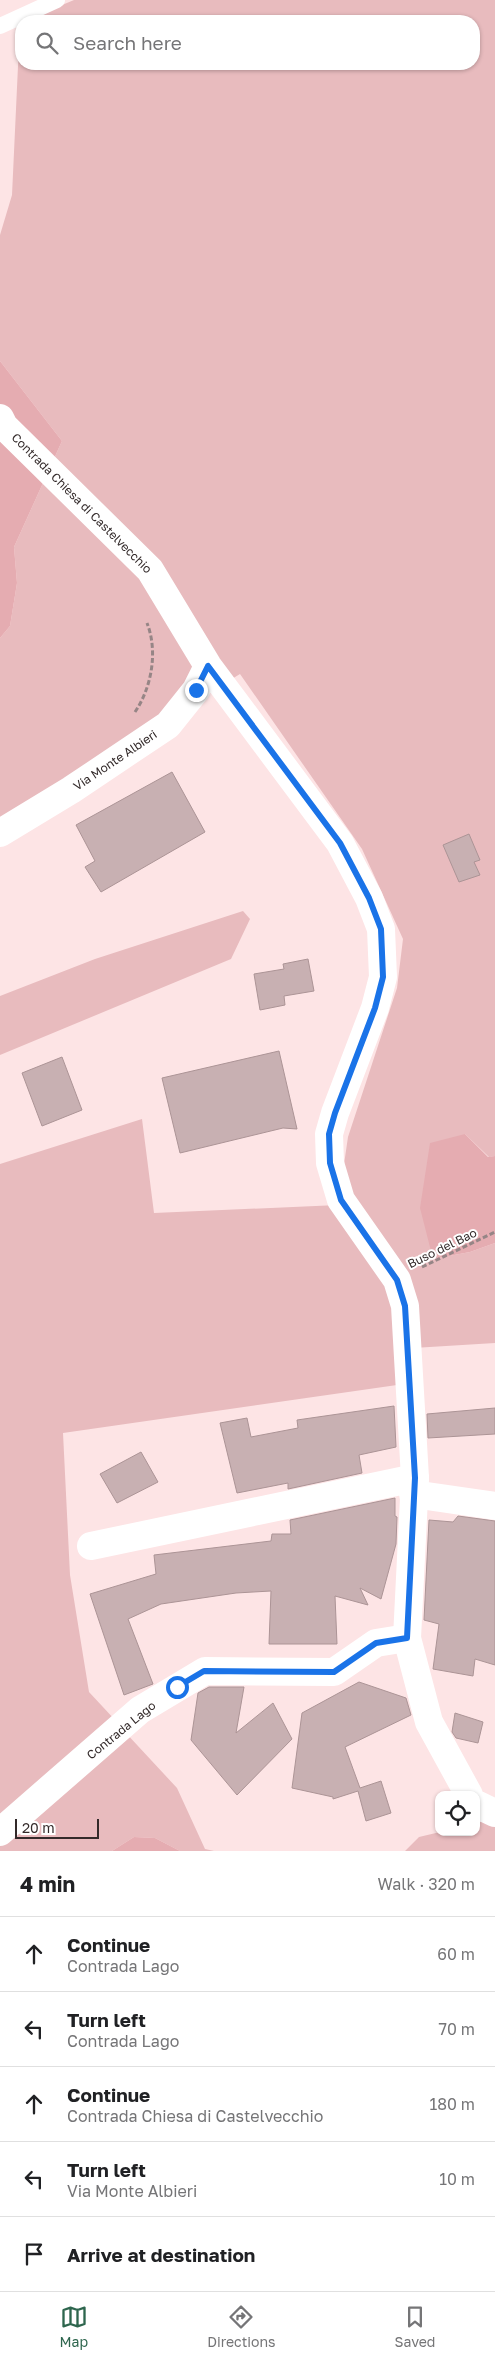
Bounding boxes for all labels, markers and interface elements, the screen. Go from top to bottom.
search box [15,15,480,70]
icon: search [33,29,61,57]
text: Search here [73,31,182,54]
street label: Contrada Chiesa di Castelvecchio [9,430,155,576]
route end [185,679,208,702]
street label: Via Monte Albieri [70,726,160,794]
street label: Buso del Bao [405,1225,479,1271]
route start [166,1676,189,1699]
street label: Contrada Lago [84,1698,158,1762]
map controls [435,1791,480,1836]
button: locate [435,1791,480,1836]
scale bar [15,1816,99,1839]
text: 20 m [22,1819,55,1836]
text: 4 min [20,1871,75,1897]
text: Walk · 320 m [378,1874,475,1894]
text: Continue [67,1933,150,1956]
icon: ahead [20,1940,48,1968]
text: 60 m [437,1944,475,1964]
text: Contrada Lago [67,1956,179,1976]
text: Turn left [67,2008,146,2031]
icon: left [20,2015,48,2043]
text: 70 m [438,2019,475,2039]
text: Contrada Lago [67,2031,179,2051]
text: Continue [67,2083,150,2106]
icon: ahead [20,2090,48,2118]
text: 180 m [429,2094,475,2114]
text: Contrada Chiesa di Castelvecchio [67,2106,323,2126]
text: Turn left [67,2158,146,2181]
icon: left [20,2165,48,2193]
text: 10 m [439,2169,475,2189]
text: Via Monte Albieri [67,2181,197,2201]
icon: arrive [20,2240,48,2268]
text: Arrive at destination [67,2243,255,2266]
tab: Map [60,2303,88,2350]
tab: Directions [207,2303,276,2350]
tab: Saved [395,2303,435,2350]

